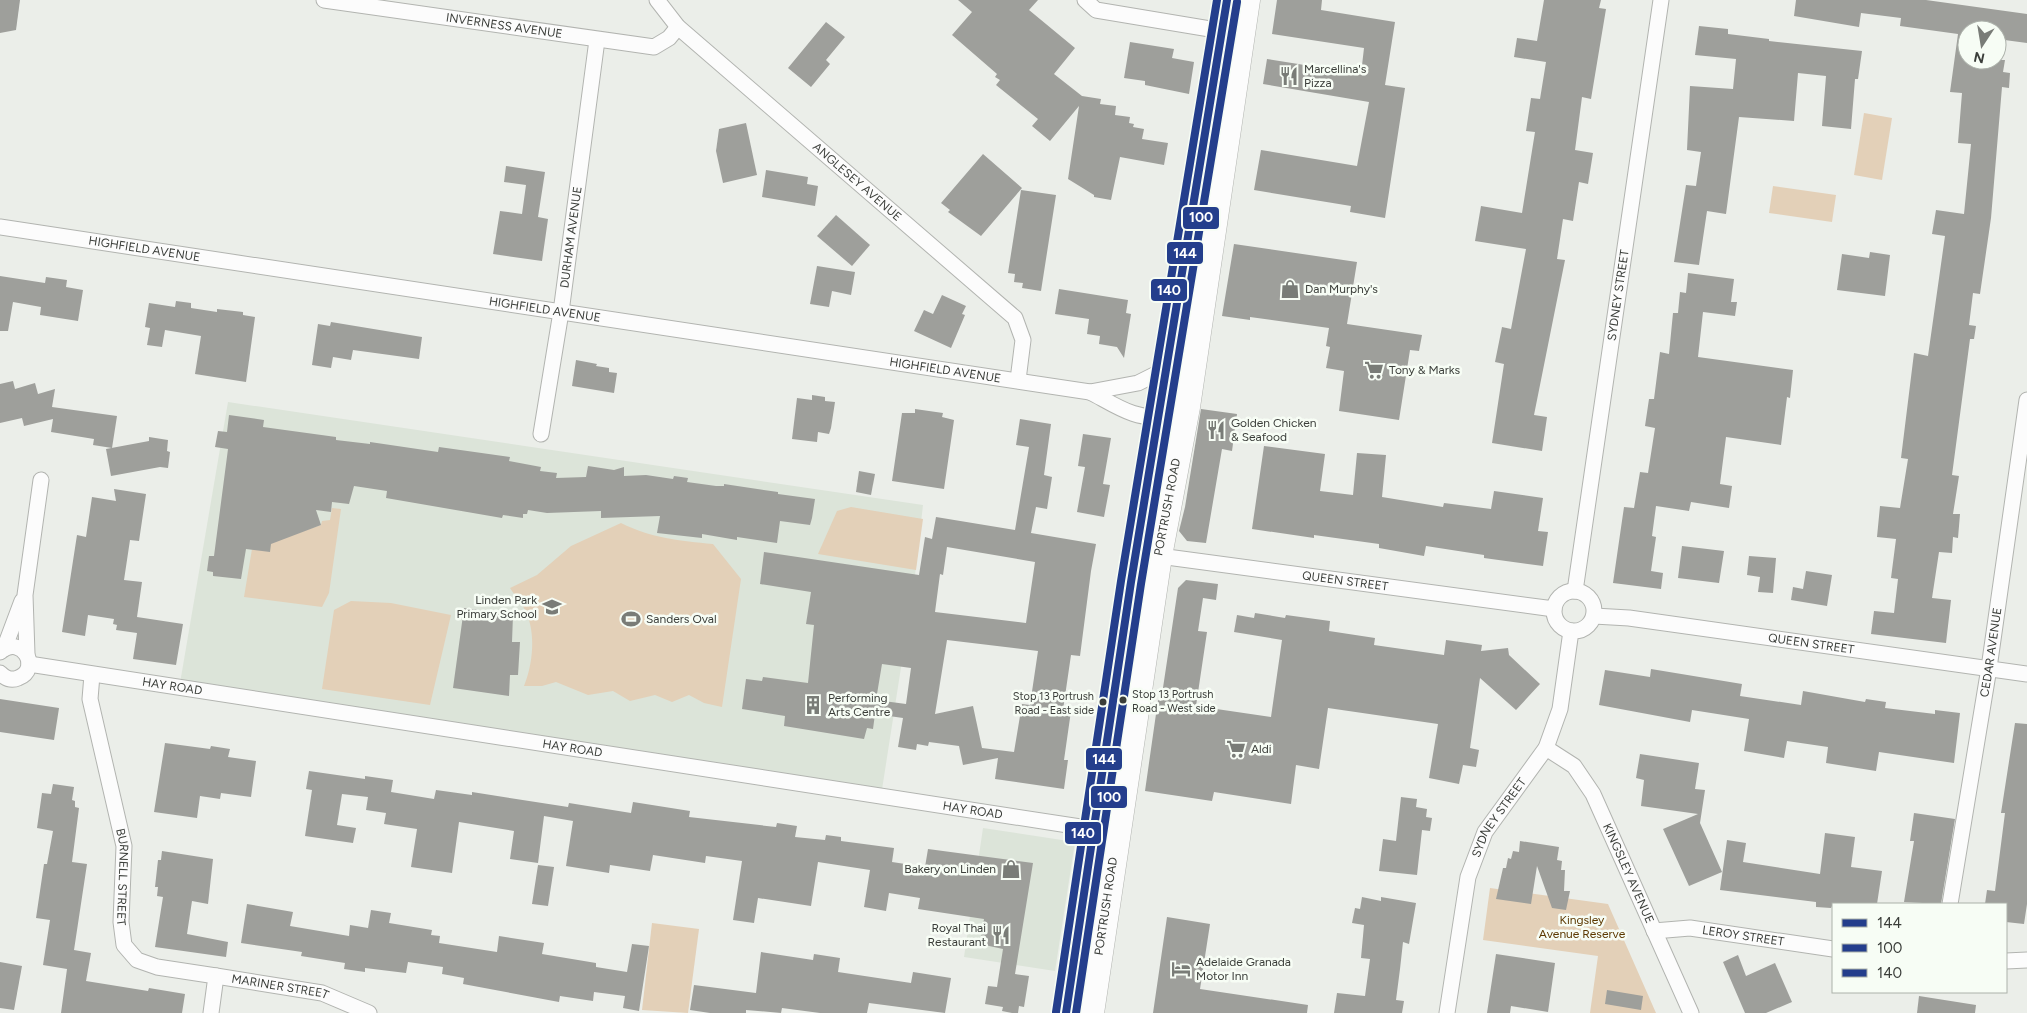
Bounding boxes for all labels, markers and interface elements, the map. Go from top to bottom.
street label: INVERNESS AVENUE [445,10,563,41]
north arrow [1957,20,2007,70]
text: N [1972,48,1986,67]
place label: Marcellina's Pizza [1304,62,1367,90]
restaurant icon: Marcellina's Pizza [1278,65,1300,87]
street label: ANGLESEY AVENUE [810,140,904,224]
street label: DURHAM AVENUE [557,186,585,289]
line badge: 100 [1182,206,1220,230]
text: 100 [1189,209,1213,226]
street label: HIGHFIELD AVENUE [88,233,201,264]
line badge: 144 [1166,241,1204,265]
text: 144 [1173,245,1197,262]
street label: SYDNEY STREET [1605,248,1632,342]
line badge: 140 [1150,278,1188,302]
shop icon: Dan Murphy's [1279,278,1301,300]
text: 140 [1157,282,1181,299]
place label: Dan Murphy's [1305,282,1378,296]
street label: HIGHFIELD AVENUE [488,294,602,325]
street label: HIGHFIELD AVENUE [888,355,1002,385]
supermarket icon: Tony & Marks [1363,359,1385,381]
place label: Tony & Marks [1389,363,1461,377]
place label: Golden Chicken & Seafood [1231,416,1317,444]
restaurant icon: Golden Chicken & Seafood [1205,419,1227,441]
street label: PORTRUSH ROAD [1151,457,1183,557]
street label: QUEEN STREET [1301,568,1390,594]
place label: Linden Park Primary School [456,593,537,621]
school or university icon: Linden Park Primary School [541,596,563,618]
street label: CEDAR AVENUE [1977,607,2005,698]
sports icon: Sanders Oval [620,608,642,630]
place label: Sanders Oval [646,612,717,626]
street label: QUEEN STREET [1767,631,1855,657]
street label: HAY ROAD [141,675,203,698]
place label: Stop 13 Portrush Road - West side [1132,688,1216,715]
place label: Stop 13 Portrush Road - East side [1013,690,1094,717]
place label: Performing Arts Centre [828,691,891,719]
building icon: Performing Arts Centre [802,694,824,716]
marker: Stop 13 Portrush Road - West side [1118,695,1128,705]
marker: Stop 13 Portrush Road - East side [1098,697,1108,707]
street label: HAY ROAD [542,737,603,760]
supermarket icon: Aldi [1225,738,1247,760]
place label: Aldi [1251,742,1272,756]
line badge: 144 [1085,747,1123,771]
text: 144 [1092,751,1116,768]
street label: SYDNEY STREET [1469,775,1529,859]
line badge: 100 [1090,785,1128,809]
text: 100 [1097,789,1121,806]
street label: HAY ROAD [942,799,1004,822]
line badge: 140 [1064,821,1102,845]
street label: KINGSLEY AVENUE [1600,821,1657,925]
text: 140 [1071,825,1095,842]
street label: BURNELL STREET [113,827,131,927]
street label: PORTRUSH ROAD [1092,856,1120,956]
shop icon: Bakery on Linden [1000,858,1022,880]
place label: Bakery on Linden [904,862,996,876]
legend [1832,903,2007,993]
park label: Kingsley Avenue Reserve [1539,913,1626,941]
text: 144 [1877,914,1902,932]
place label: Royal Thai Restaurant [928,921,986,949]
street label: LEROY STREET [1701,923,1786,949]
restaurant icon: Royal Thai Restaurant [990,924,1012,946]
text: 100 [1877,939,1902,957]
place label: Adelaide Granada Motor Inn [1196,955,1291,983]
hotel icon: Adelaide Granada Motor Inn [1170,958,1192,980]
text: 140 [1877,964,1902,982]
street label: MARINER STREET [231,972,331,1002]

